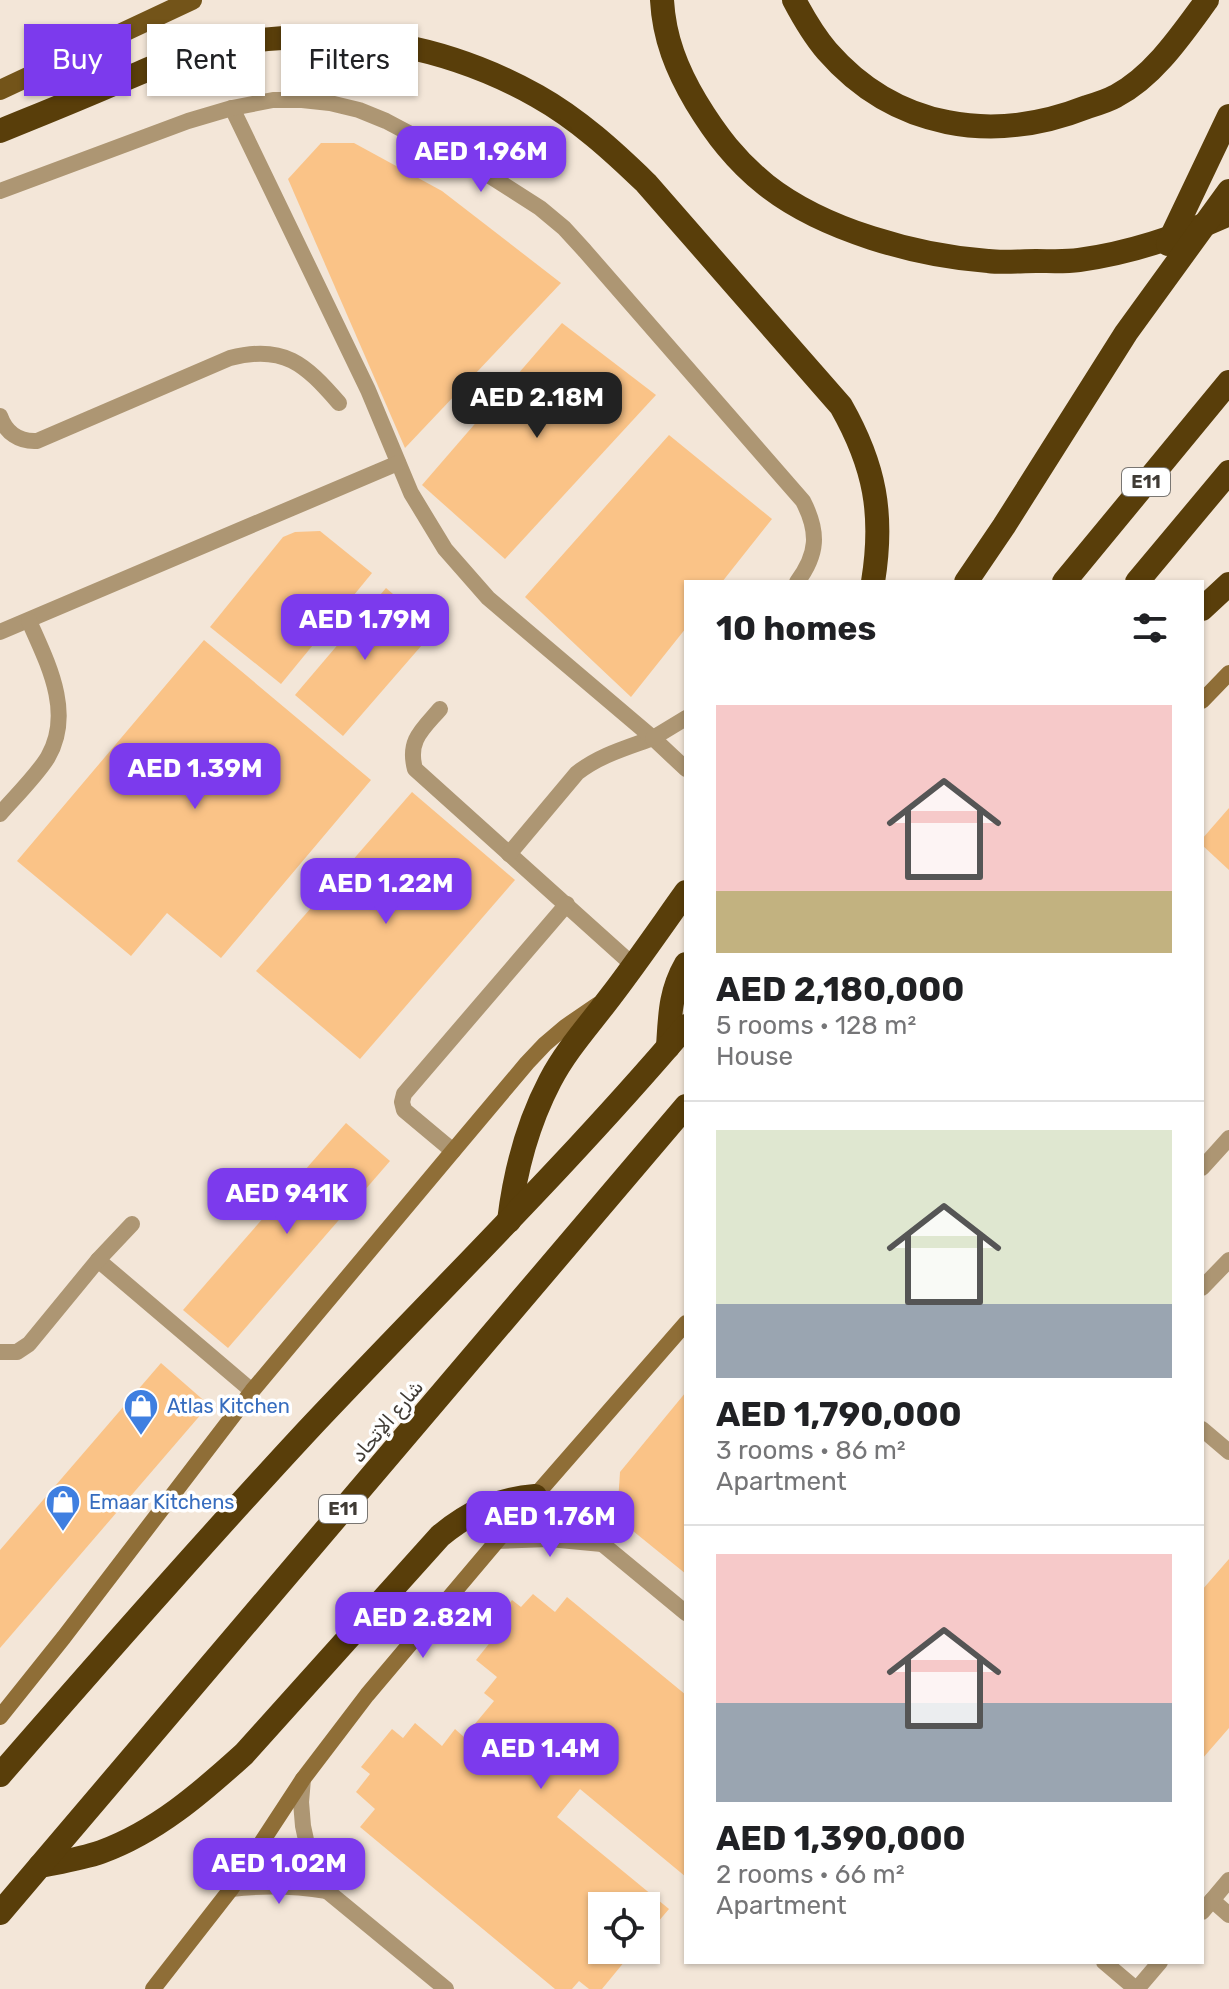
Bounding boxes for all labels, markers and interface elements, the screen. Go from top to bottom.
chip: Buy [24,24,131,96]
chip: Rent [147,24,265,96]
chip: Filters [281,24,418,96]
pin: AED 1.96M [389,126,573,194]
text: AED 1.96M [414,136,548,167]
pin: AED 2.18M [445,372,629,440]
text: AED 2.18M [470,382,604,413]
road number: E11 [1122,468,1170,496]
pin: AED 1.79M [273,594,457,662]
text: AED 1.79M [299,604,431,635]
icon: filters [1128,606,1172,650]
text: 10 homes [716,608,876,649]
pin: AED 1.39M [103,743,287,811]
text: AED 1.39M [127,753,263,784]
icon: home [872,757,1016,901]
pin: AED 1.22M [294,858,478,926]
text: AED 1.22M [318,868,454,899]
text: AED 2,180,000 [716,969,964,1010]
text: 5 rooms · 128 m² [716,1010,916,1041]
text: House [716,1041,793,1072]
pin: AED 941K [204,1168,370,1236]
text: AED 941K [225,1178,349,1209]
icon: home [872,1182,1016,1326]
street label: شارع الإتحاد [346,1375,430,1468]
shop icon: Atlas Kitchen [122,1387,160,1437]
place label: Atlas Kitchen [167,1394,290,1418]
text: AED 1,790,000 [716,1394,962,1435]
text: 3 rooms · 86 m² [716,1435,906,1466]
text: Apartment [716,1466,847,1497]
shop icon: Emaar Kitchens [44,1483,82,1533]
place label: Emaar Kitchens [89,1490,234,1514]
pin: AED 1.76M [458,1491,642,1559]
road number: E11 [319,1495,367,1523]
text: AED 1.76M [484,1501,616,1532]
pin: AED 2.82M [331,1592,515,1660]
text: AED 2.82M [353,1602,493,1633]
icon: home [872,1606,1016,1750]
pin: AED 1.4M [458,1723,624,1791]
text: AED 1.4M [482,1733,600,1764]
text: AED 1,390,000 [716,1818,966,1859]
pin: AED 1.02M [187,1838,371,1906]
text: AED 1.02M [211,1848,347,1879]
text: 2 rooms · 66 m² [716,1859,905,1890]
text: Apartment [716,1890,847,1921]
map controls [588,1892,660,1964]
button: locate [588,1892,660,1964]

